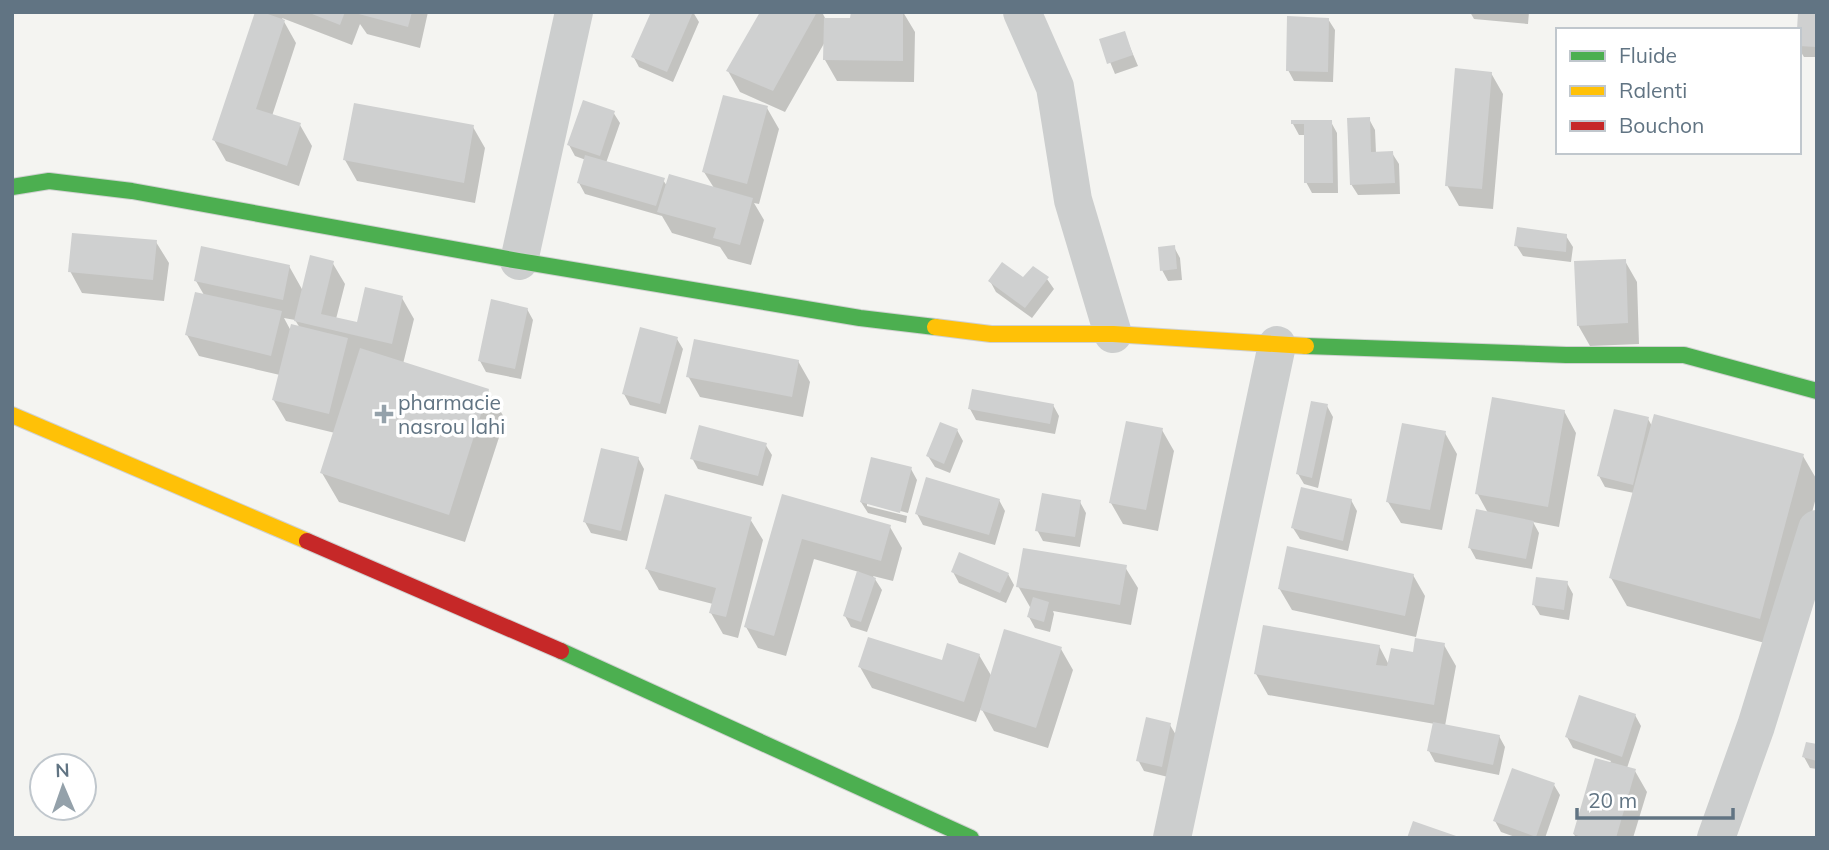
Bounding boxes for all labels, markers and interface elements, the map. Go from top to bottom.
legend [1556,28,1801,154]
text: Fluide [1619,42,1677,68]
text: Ralenti [1619,77,1687,103]
text: Bouchon [1619,112,1704,138]
place label: pharmacie nasrou lahi [398,389,505,439]
marker: pharmacie nasrou lahi [376,406,392,422]
north arrow [28,752,98,822]
text: N [55,758,70,782]
scale bar [1577,776,1733,820]
text: 20 m [1588,787,1637,813]

